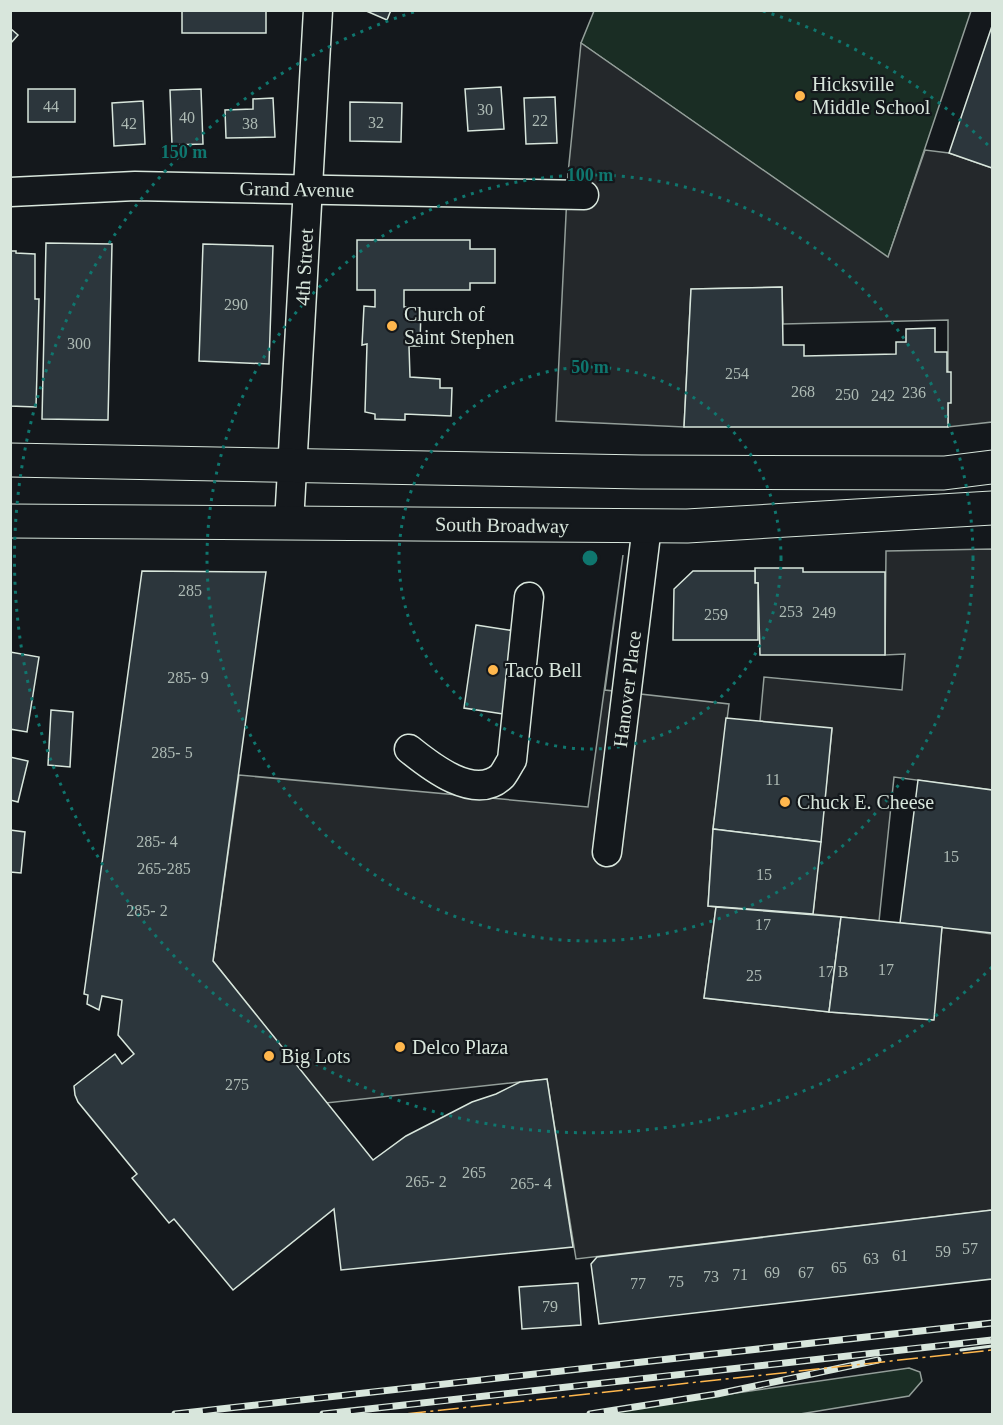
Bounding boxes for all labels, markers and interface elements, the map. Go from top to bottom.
place label: Hicksville Middle School [812,73,931,118]
marker: Hicksville Middle School [793,89,807,103]
house number: 44 [43,98,59,115]
house number: 30 [477,101,493,118]
house number: 40 [179,109,195,126]
house number: 22 [532,112,548,129]
house number: 32 [368,114,384,131]
house number: 42 [121,115,137,132]
house number: 38 [242,115,258,132]
text: 150 m [161,142,207,162]
text: 100 m [567,165,613,185]
street label: Grand Avenue [240,177,355,201]
street label: 4th Street [291,227,317,306]
house number: 290 [224,296,248,313]
place label: Church of Saint Stephen [404,303,515,349]
marker: Church of Saint Stephen [385,319,399,333]
house number: 300 [67,335,91,352]
text: 50 m [571,357,609,377]
house number: 254 [725,365,749,382]
house number: 268 [791,383,815,400]
house number: 236 [902,384,926,401]
house number: 250 [835,386,859,403]
house number: 242 [871,387,895,404]
street label: South Broadway [435,513,569,538]
centre of rings [580,548,600,568]
house number: 285 [178,582,202,599]
house number: 253 [779,603,803,620]
house number: 249 [812,604,836,621]
house number: 259 [704,606,728,623]
street label: Hanover Place [609,629,645,748]
place label: Taco Bell [505,659,582,681]
marker: Taco Bell [486,663,500,677]
house number: 285- 9 [167,669,209,686]
house number: 285- 5 [151,744,193,761]
house number: 11 [765,771,781,788]
place label: Chuck E. Cheese [797,791,934,813]
marker: Chuck E. Cheese [778,795,792,809]
house number: 285- 4 [136,833,178,850]
house number: 15 [943,848,959,865]
house number: 265-285 [137,860,191,877]
house number: 15 [756,866,772,883]
house number: 285- 2 [126,902,168,919]
house number: 17 [755,916,771,933]
house number: 17 [878,961,894,978]
house number: 17 B [818,963,848,980]
house number: 25 [746,967,762,984]
place label: Delco Plaza [412,1036,508,1058]
marker: Delco Plaza [393,1040,407,1054]
place label: Big Lots [281,1045,351,1068]
marker: Big Lots [262,1049,276,1063]
house number: 275 [225,1076,249,1093]
house number: 265 [462,1164,486,1181]
house number: 265- 2 [405,1173,447,1190]
house number: 265- 4 [510,1175,552,1192]
house number: 57 [962,1240,978,1257]
house number: 59 [935,1243,951,1260]
house number: 61 [892,1247,908,1264]
house number: 63 [863,1250,879,1267]
house number: 65 [831,1259,847,1276]
house number: 69 [764,1264,780,1281]
house number: 67 [798,1264,814,1281]
house number: 71 [732,1266,748,1283]
house number: 73 [703,1268,719,1285]
house number: 75 [668,1273,684,1290]
house number: 77 [630,1275,646,1292]
house number: 79 [542,1298,558,1315]

